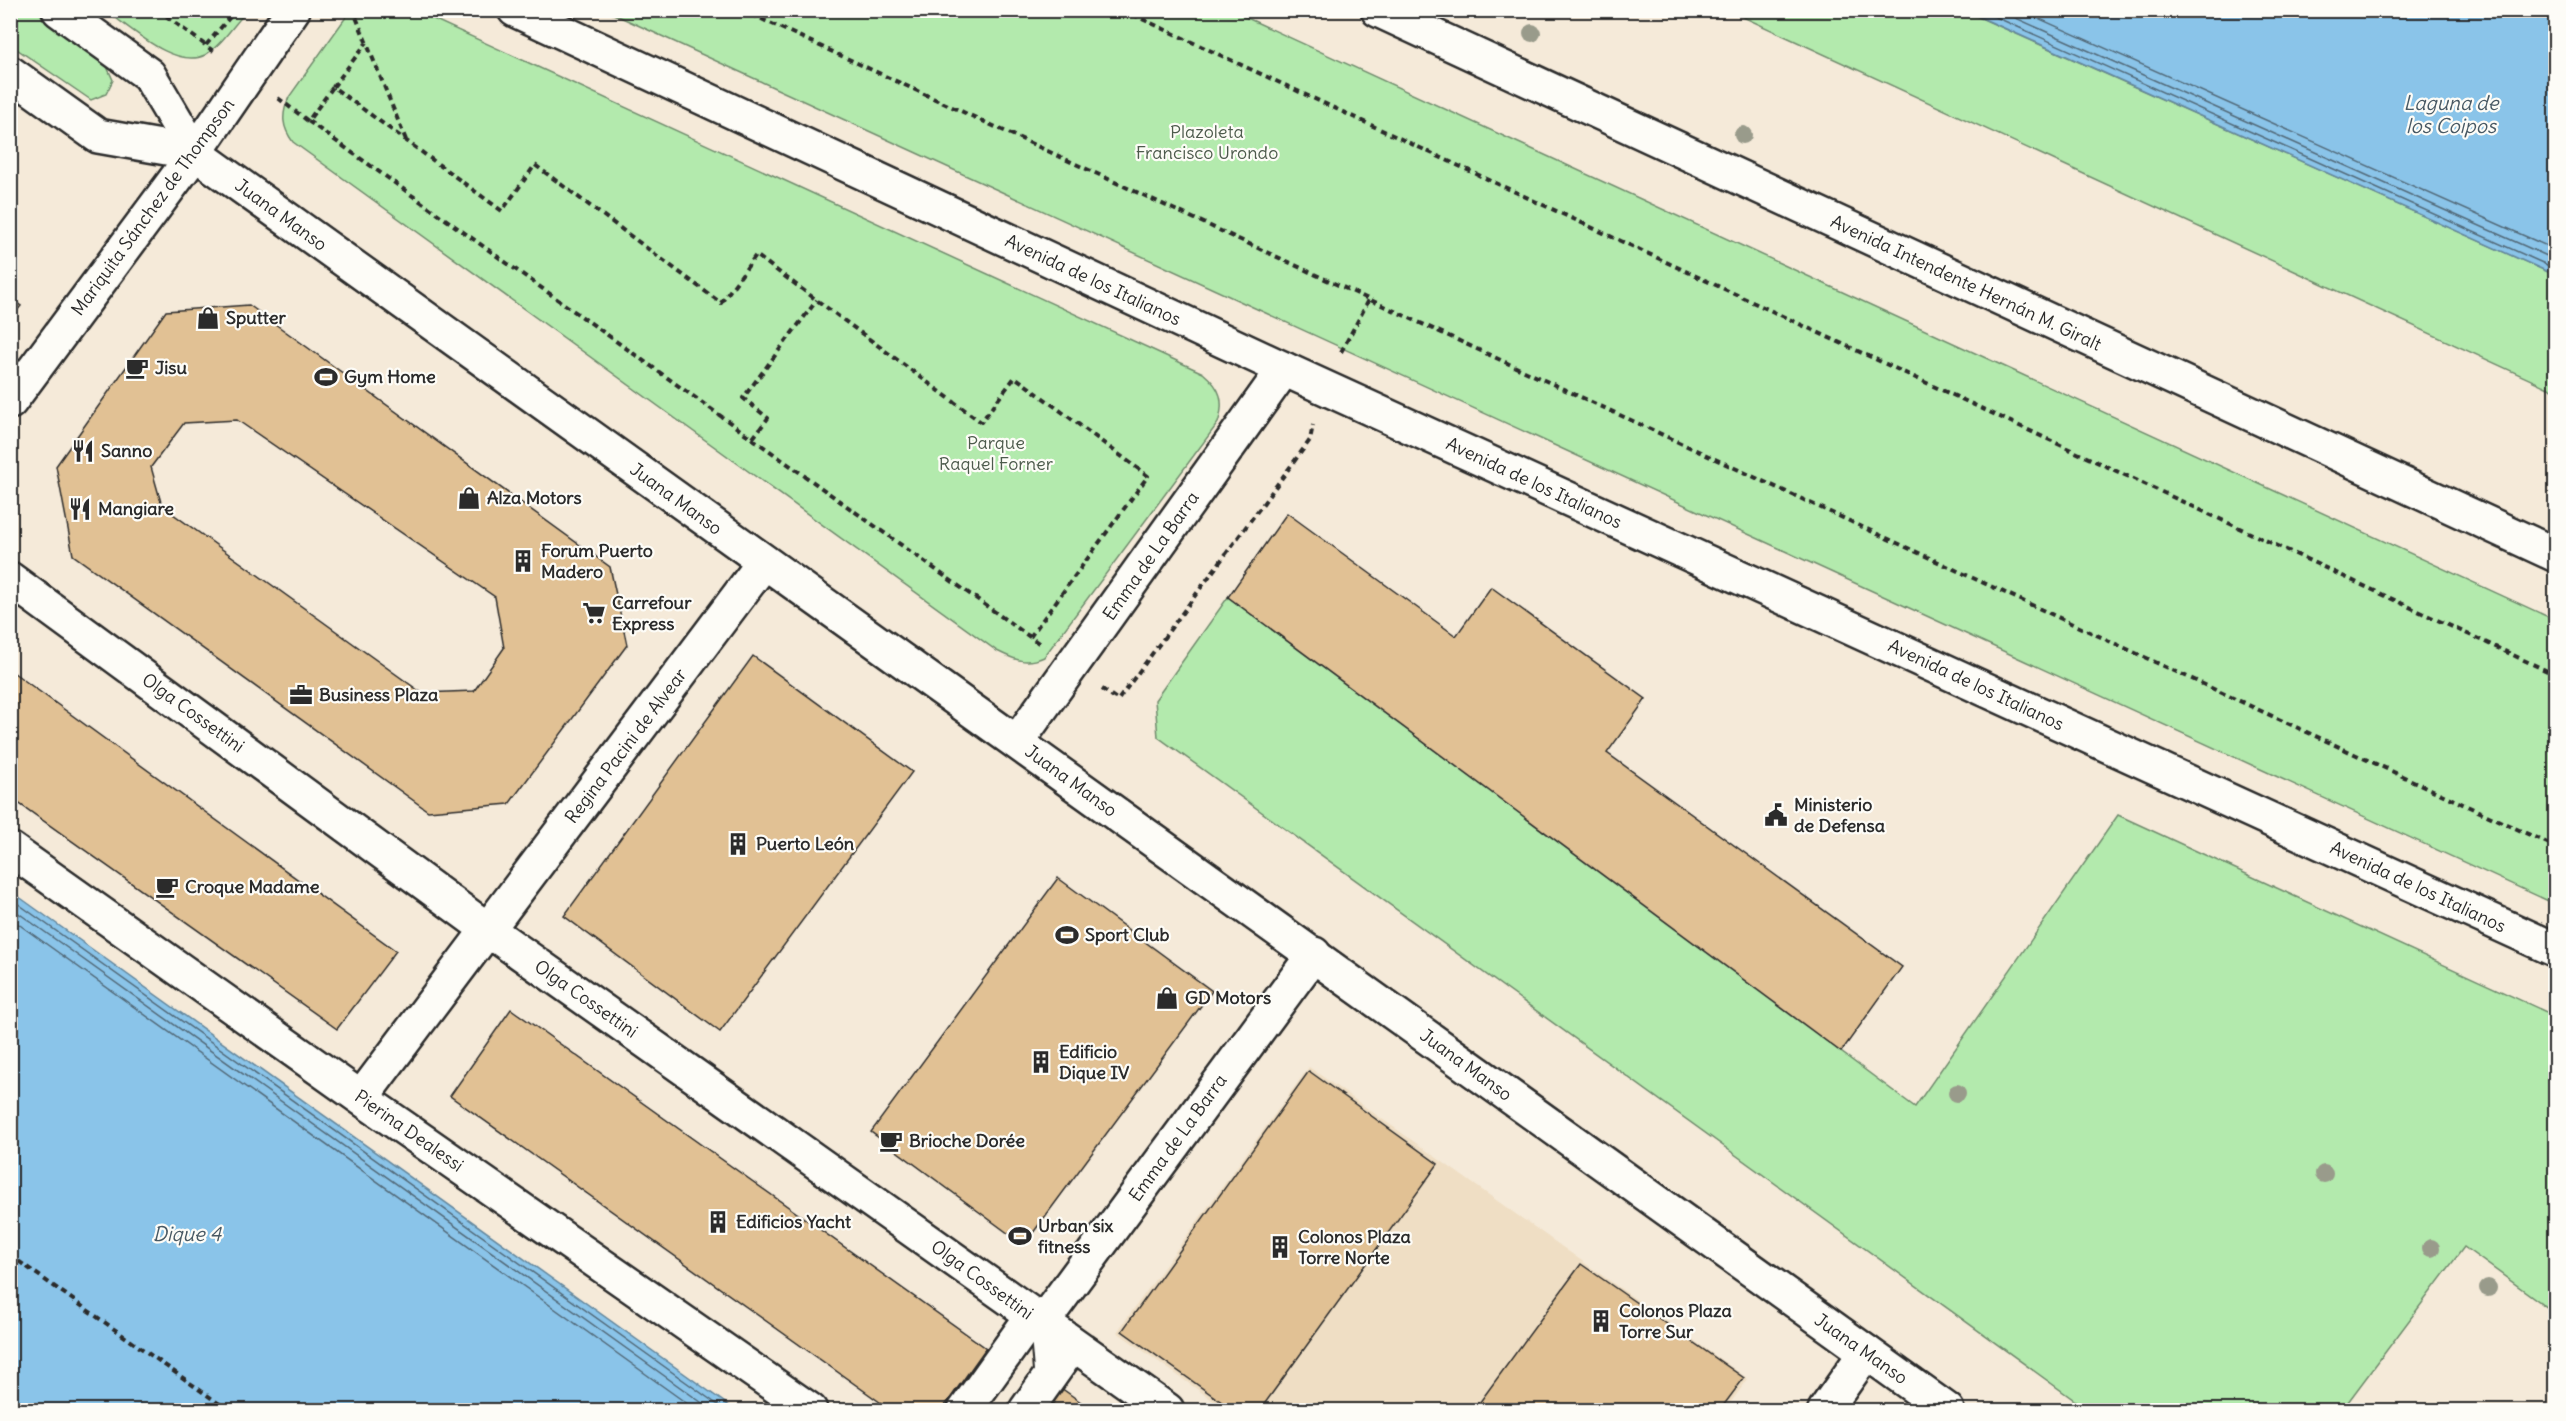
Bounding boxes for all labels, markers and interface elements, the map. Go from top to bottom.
water label: Laguna de los Coipos [2403,90,2500,138]
street label: Mariquita Sánchez de Thompson [66,93,239,320]
park label: Plazoleta Francisco Urondo [1136,120,1278,164]
street label: Juana Manso [231,173,332,256]
street label: Avenida Intendente Hernán M. Giralt [1827,210,2105,356]
street label: Avenida de los Italianos [1002,229,1185,330]
shop icon: Sputter [195,305,221,331]
place label: Sputter [226,306,286,329]
cafe icon: Jisu [124,355,150,381]
place label: Jisu [155,356,188,379]
sports icon: Gym Home [313,364,339,390]
place label: Gym Home [344,365,436,388]
park label: Parque Raquel Forner [939,431,1054,475]
street label: Avenida de los Italianos [1443,432,1626,533]
restaurant icon: Sanno [70,438,96,464]
place label: Sanno [101,439,152,462]
street label: Juana Manso [626,457,727,540]
shop icon: Alza Motors [456,485,482,511]
place label: Alza Motors [487,486,582,509]
street label: Emma de La Barra [1098,487,1204,625]
restaurant icon: Mangiare [67,496,93,522]
place label: Mangiare [98,497,174,520]
place label: Forum Puerto Madero [541,539,653,583]
building icon: Forum Puerto Madero [510,548,536,574]
place label: Carrefour Express [612,591,692,635]
supermarket icon: Carrefour Express [581,600,607,626]
street label: Avenida de los Italianos [1885,634,2068,735]
street label: Regina Pacini de Alvear [560,663,692,828]
street label: Olga Cossettini [138,668,249,757]
office icon: Business Plaza [288,682,314,708]
place label: Business Plaza [319,683,438,706]
street label: Juana Manso [1021,739,1122,822]
place label: Ministerio de Defensa [1794,793,1885,837]
public building icon: Ministerio de Defensa [1763,802,1789,828]
building icon: Puerto León [725,831,751,857]
place label: Puerto León [756,832,855,855]
street label: Avenida de los Italianos [2327,836,2510,937]
cafe icon: Croque Madame [154,874,180,900]
place label: Croque Madame [185,875,320,898]
sports icon: Sport Club [1054,922,1080,948]
place label: Sport Club [1085,923,1169,946]
street label: Olga Cossettini [530,954,642,1043]
shop icon: GD Motors [1154,985,1180,1011]
place label: GD Motors [1185,986,1271,1009]
street label: Juana Manso [1416,1023,1517,1106]
place label: Edificio Dique IV [1059,1040,1130,1084]
building icon: Edificio Dique IV [1028,1049,1054,1075]
street label: Emma de La Barra [1124,1069,1232,1206]
street label: Pierina Dealessi [350,1085,468,1177]
cafe icon: Brioche Dorée [878,1128,904,1154]
place label: Brioche Dorée [909,1129,1025,1152]
building icon: Edificios Yacht [705,1209,731,1235]
place label: Edificios Yacht [736,1210,852,1233]
place label: Urban six fitness [1038,1214,1114,1258]
water label: Dique 4 [153,1221,223,1246]
sports icon: Urban six fitness [1007,1223,1033,1249]
place label: Colonos Plaza Torre Norte [1298,1225,1411,1269]
building icon: Colonos Plaza Torre Norte [1267,1234,1293,1260]
street label: Olga Cossettini [927,1235,1038,1324]
place label: Colonos Plaza Torre Sur [1619,1299,1732,1343]
building icon: Colonos Plaza Torre Sur [1588,1308,1614,1334]
street label: Juana Manso [1810,1308,1912,1389]

